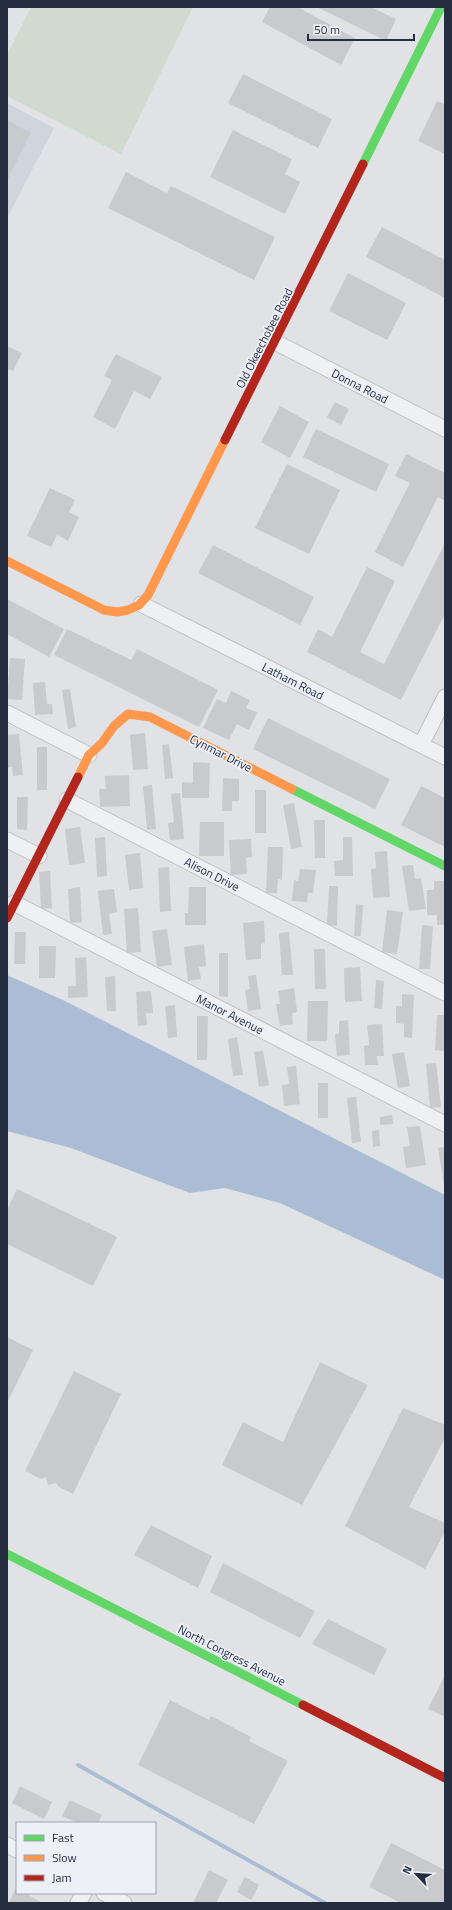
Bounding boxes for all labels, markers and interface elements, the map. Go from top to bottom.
scale bar [308,16,414,42]
text: 50 m [314,20,340,39]
street label: Old Okeechobee Road [230,285,298,391]
street label: Donna Road [328,364,392,408]
street label: Latham Road [259,657,327,705]
street label: Cynmar Drive [187,729,255,777]
street label: Alison Drive [181,852,243,896]
street label: Manor Avenue [193,989,267,1039]
street label: North Congress Avenue [175,1620,289,1690]
legend [16,1822,156,1894]
text: Fast [52,1828,75,1847]
text: Slow [52,1848,77,1867]
north arrow [396,1854,436,1894]
text: N [398,1863,416,1877]
text: Jam [52,1868,72,1887]

